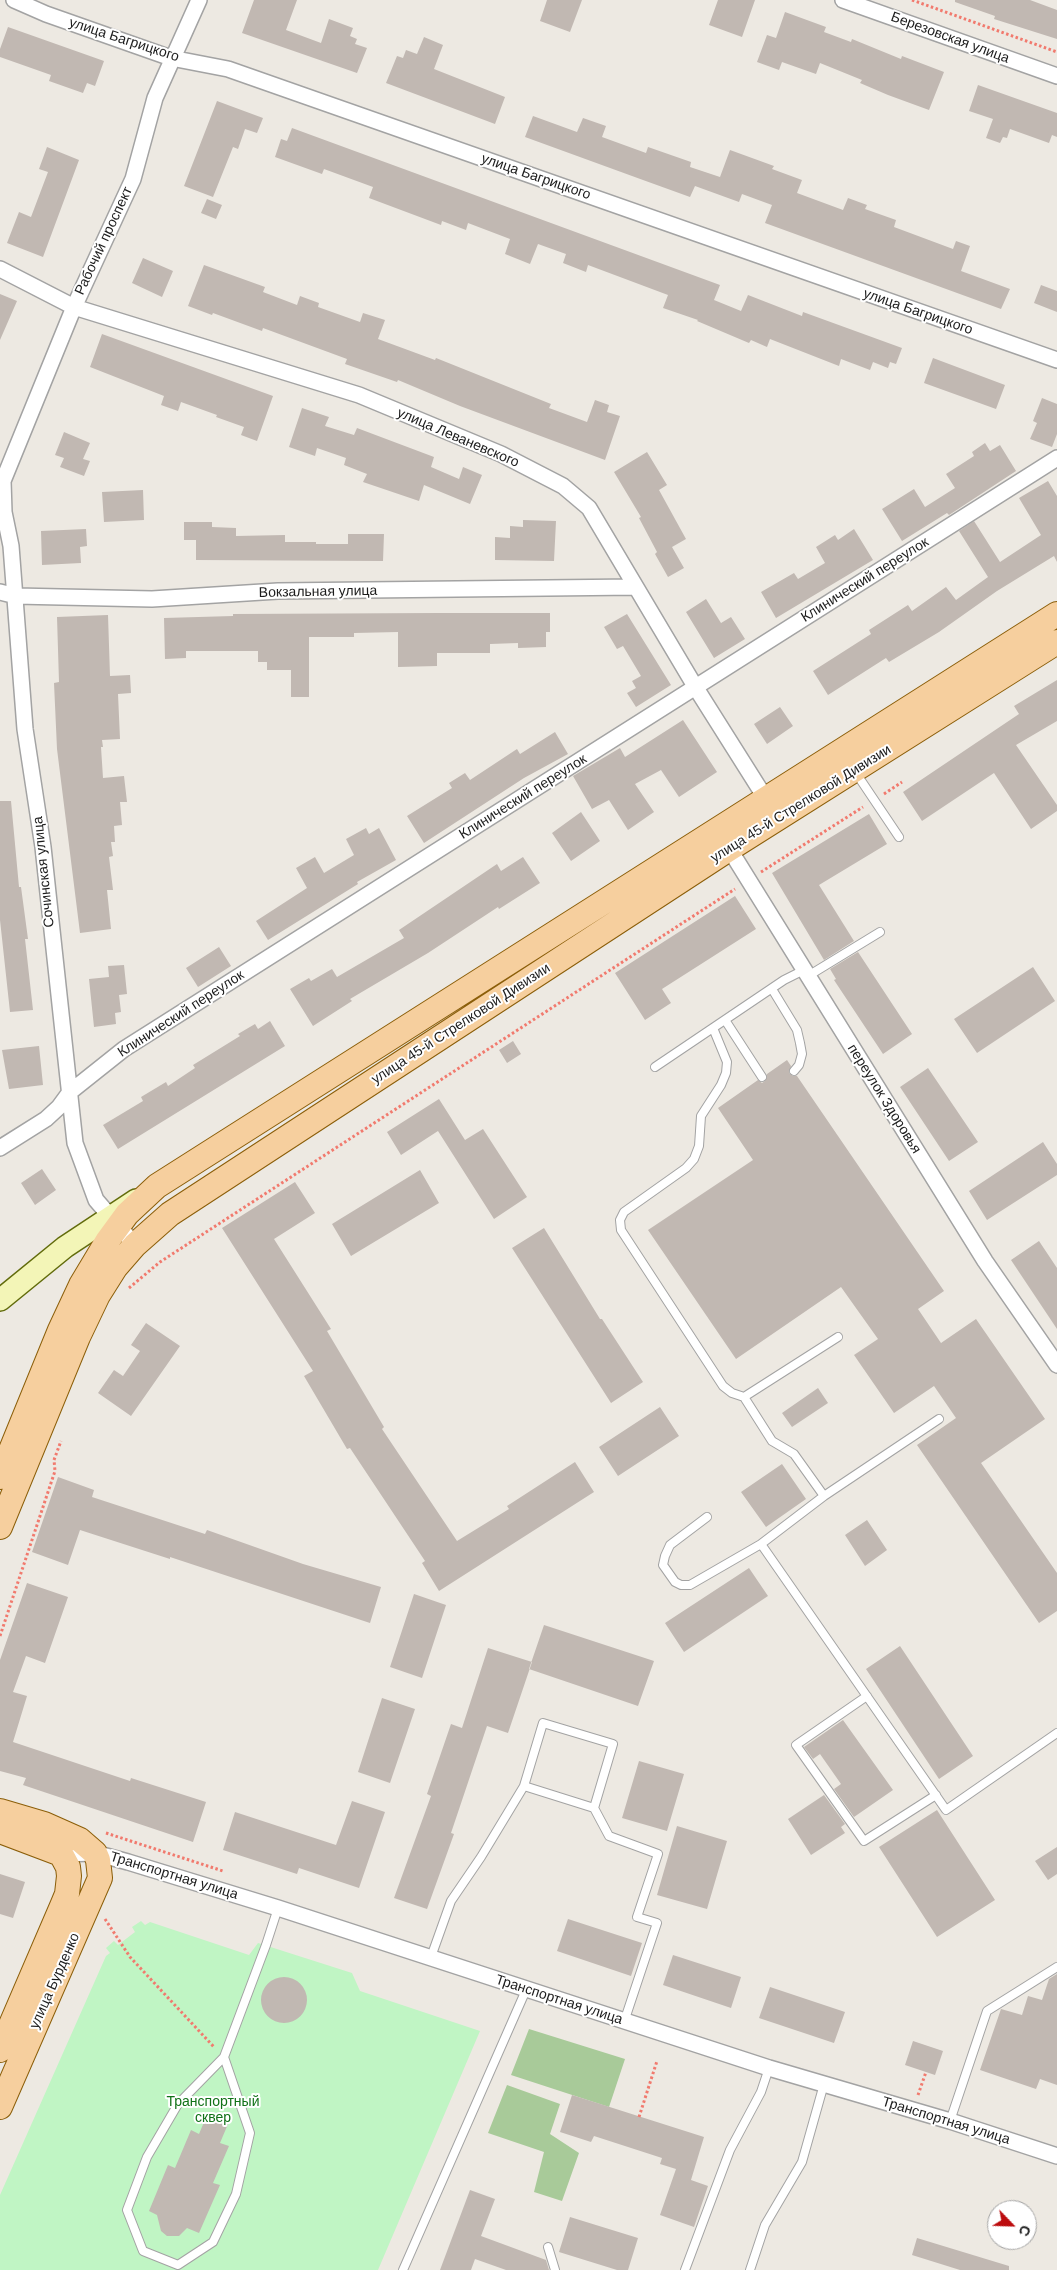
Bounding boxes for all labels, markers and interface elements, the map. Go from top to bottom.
street label: Березовская улица [889,9,1011,67]
street label: улица Багрицкого [67,14,181,66]
street label: улица Багрицкого [479,150,593,204]
street label: Рабочий проспект [72,184,136,298]
street label: улица Багрицкого [861,285,975,339]
street label: улица Леваневского [394,405,522,471]
street label: Клинический переулок [798,534,932,626]
street label: Вокзальная улица [259,583,377,601]
street label: улица 45-й Стрелковой Дивизии [708,741,894,867]
street label: Клинический переулок [456,751,590,843]
street label: Сочинская улица [30,816,58,928]
street label: улица 45-й Стрелковой Дивизии [369,960,553,1088]
street label: Клинический переулок [115,967,247,1061]
street label: переулок Здоровья [844,1041,924,1157]
street label: Транспортная улица [108,1849,240,1903]
street label: улица Бурденко [26,1930,84,2032]
street label: Транспортная улица [493,1971,625,2029]
park label: Транспортный сквер [167,2094,259,2126]
street label: Транспортная улица [880,2094,1012,2148]
north arrow [987,2200,1037,2250]
text: С [1015,2223,1034,2239]

